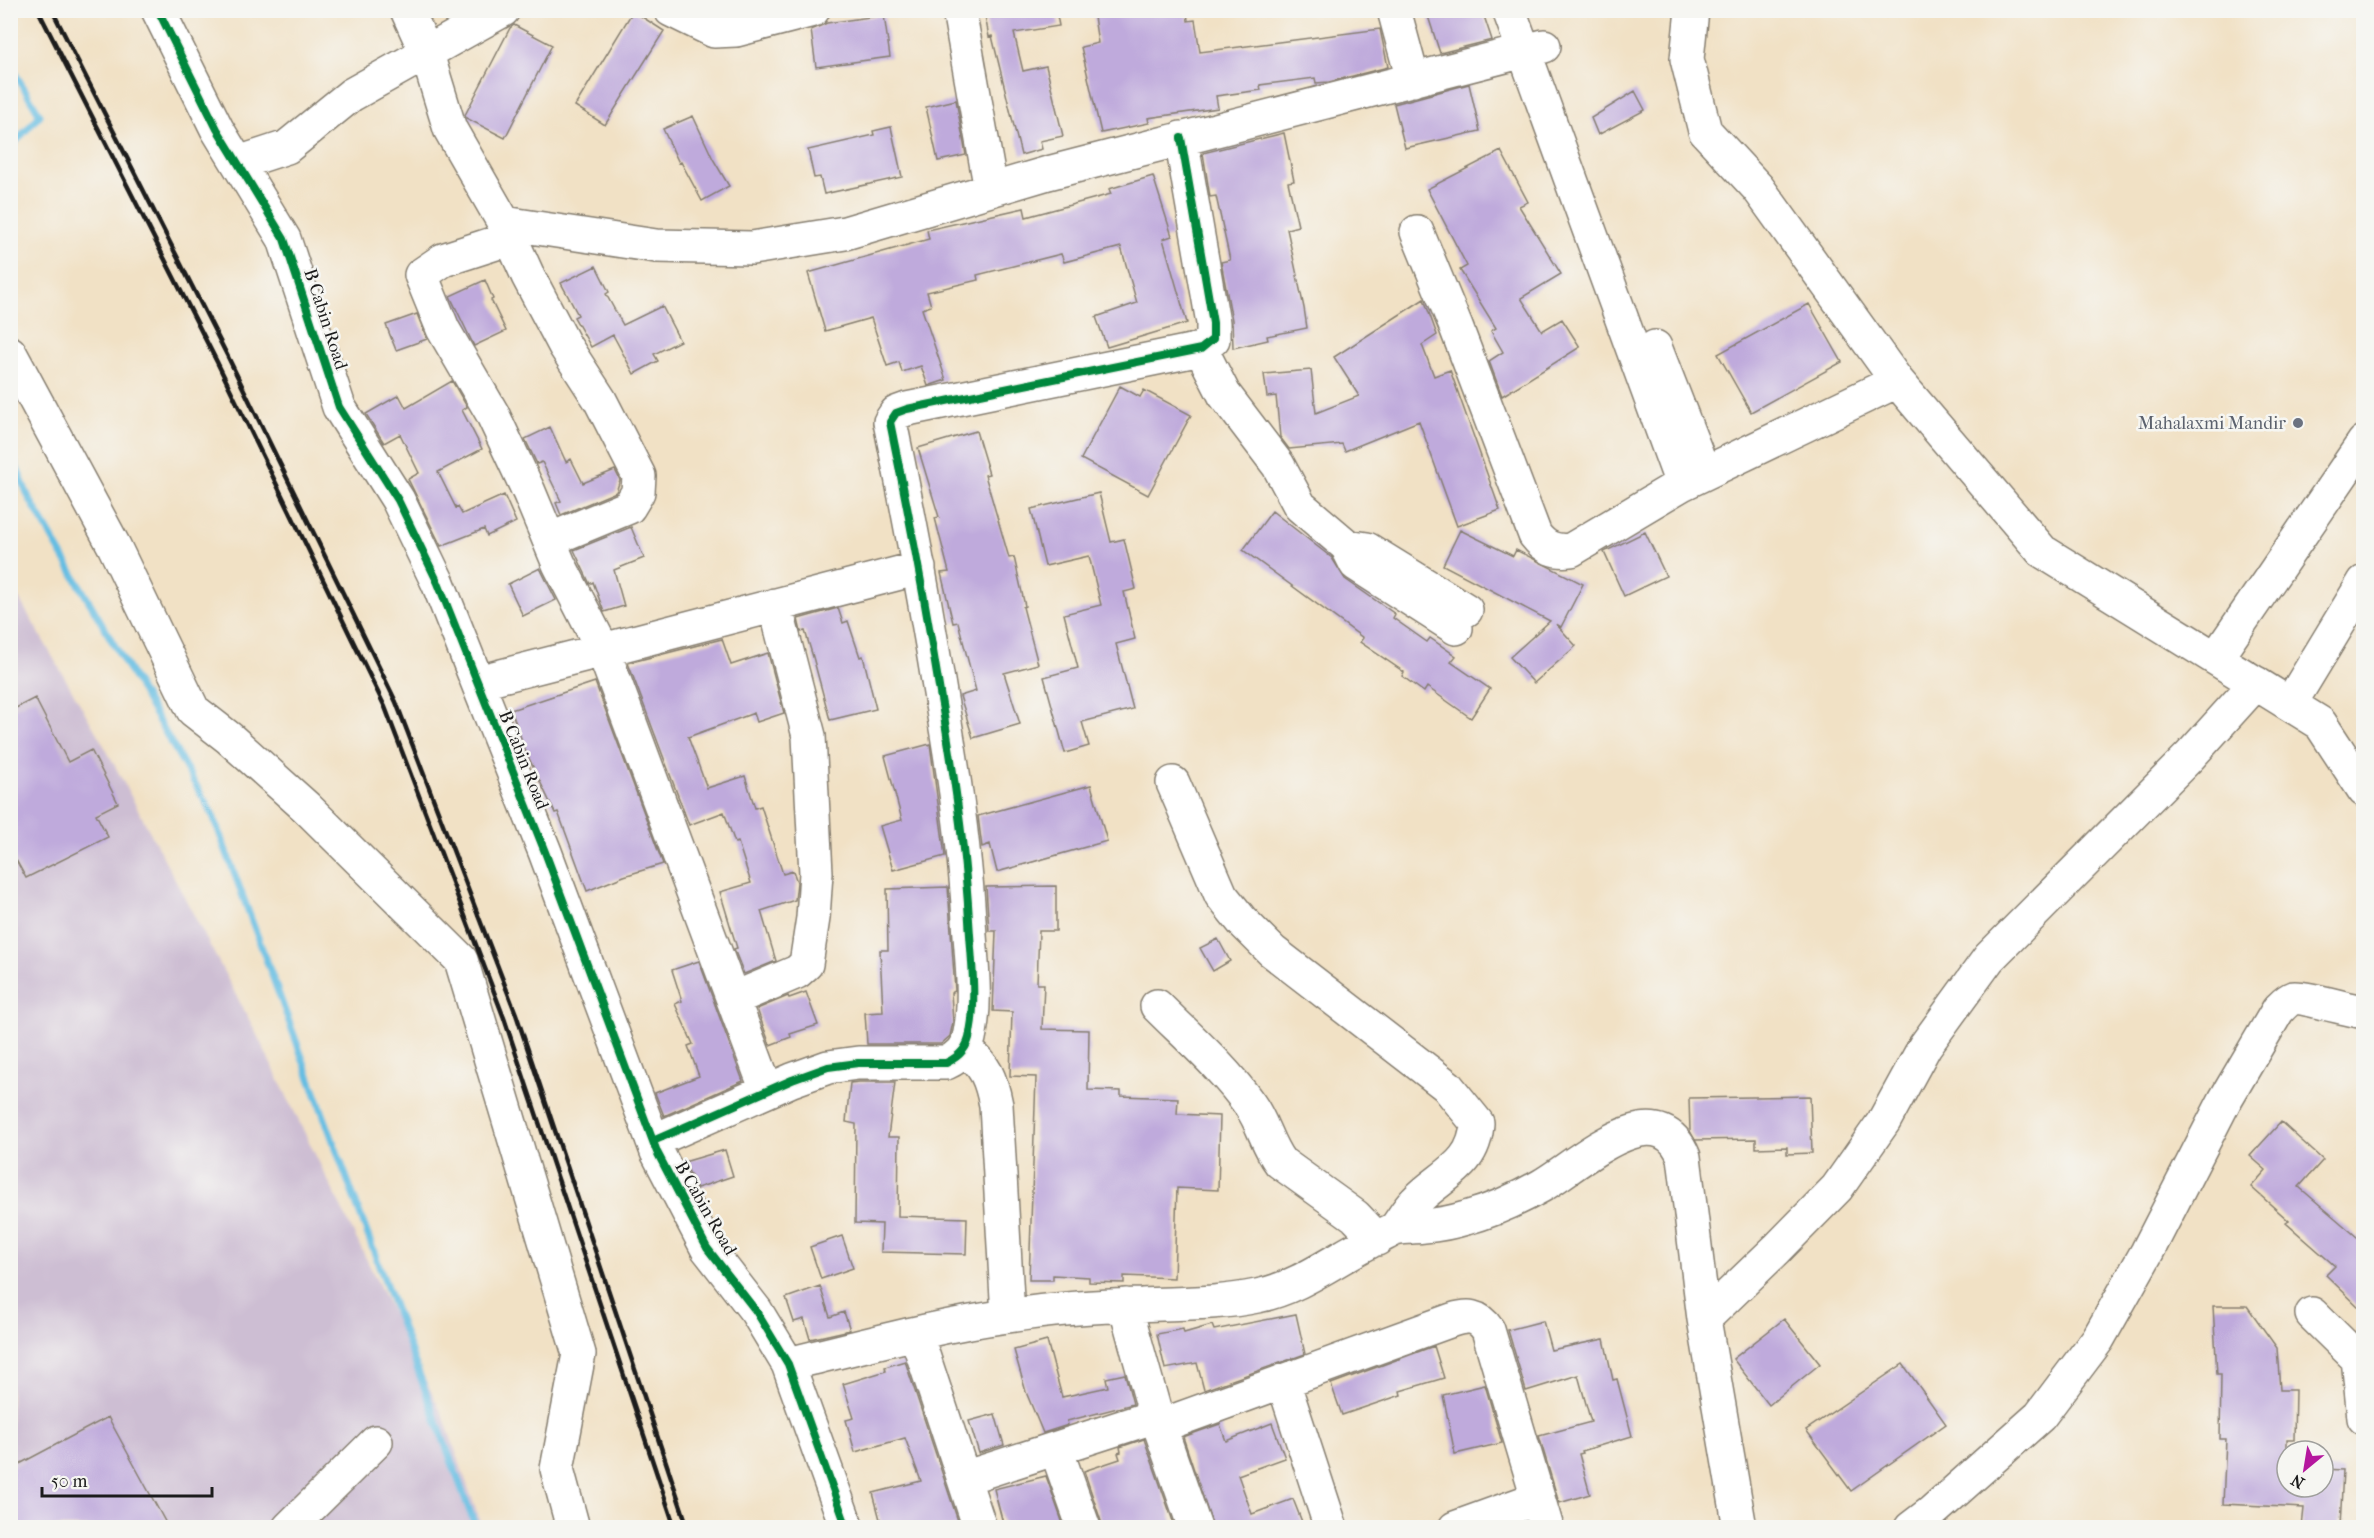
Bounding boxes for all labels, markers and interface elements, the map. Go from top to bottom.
street label: B Cabin Road [299,266,352,373]
place label: Mahalaxmi Mandir [2138,413,2286,434]
marker: Mahalaxmi Mandir [2291,416,2305,430]
street label: B Cabin Road [494,708,553,813]
street label: B Cabin Road [670,1158,741,1259]
north arrow [2275,1439,2335,1499]
scale bar [42,1460,212,1498]
text: N [2287,1470,2308,1493]
text: 50 m [51,1471,88,1492]

